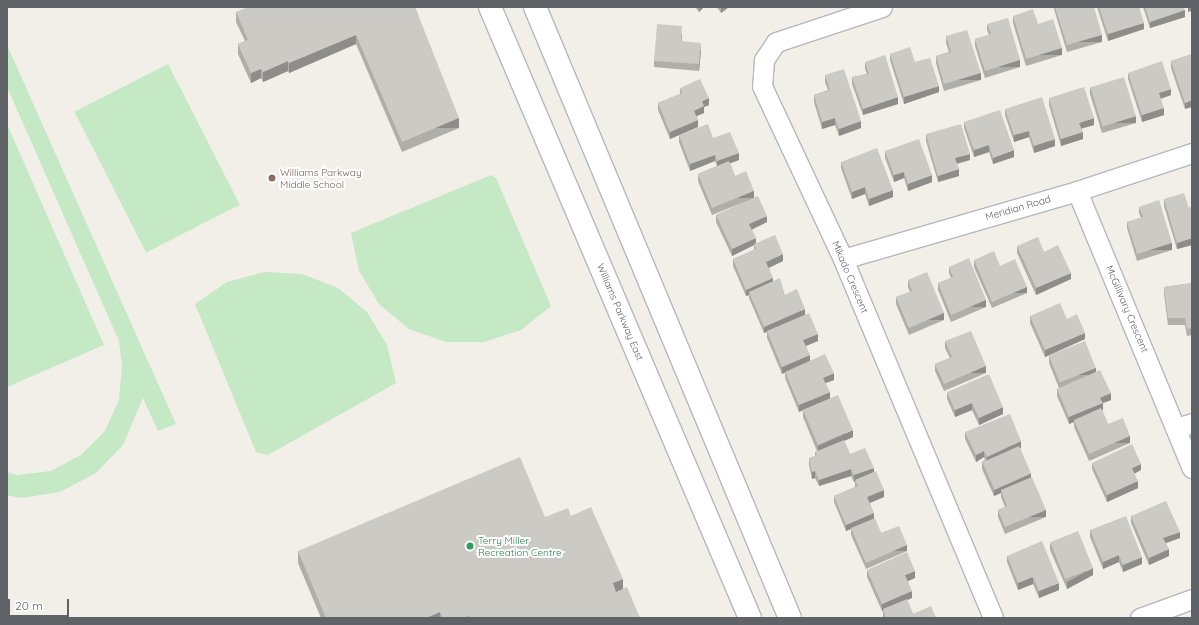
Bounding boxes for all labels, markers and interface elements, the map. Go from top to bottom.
place label: Williams Parkway Middle School [280,166,362,190]
marker: Williams Parkway Middle School [267,173,277,183]
street label: Meridian Road [984,193,1052,223]
street label: Mikado Crescent [829,239,871,315]
street label: Williams Parkway East [594,262,646,362]
street label: McGillivary Crescent [1103,264,1151,354]
place label: Terry Miller Recreation Centre [478,534,562,558]
marker: Terry Miller Recreation Centre [465,541,475,551]
scale bar [10,591,71,617]
text: 20 m [15,598,43,613]

